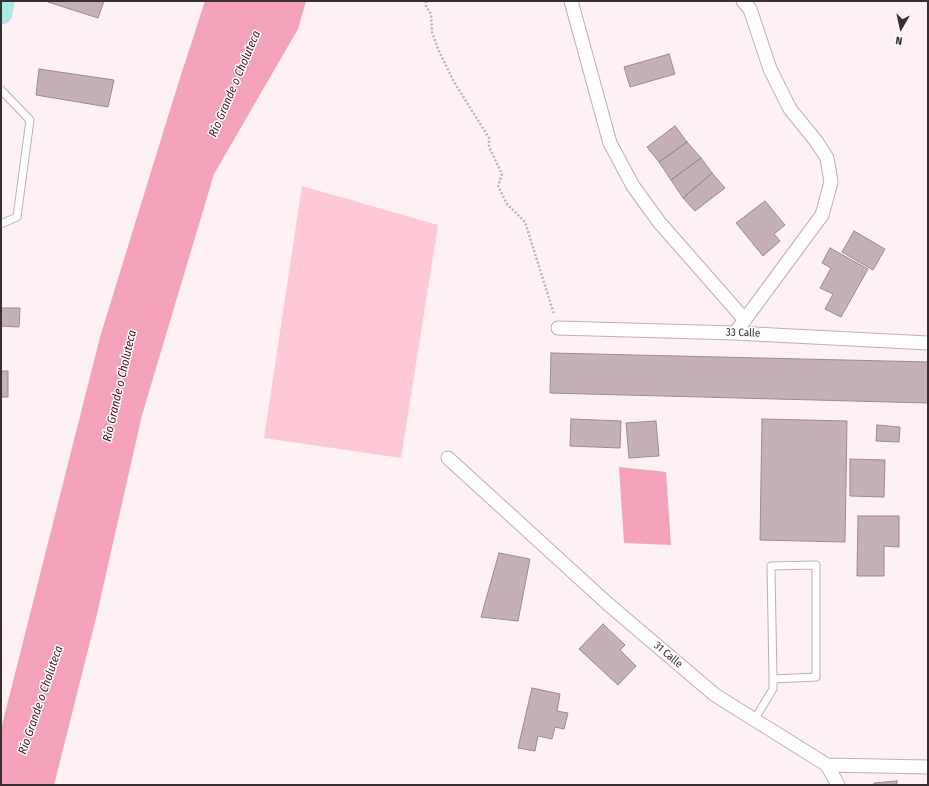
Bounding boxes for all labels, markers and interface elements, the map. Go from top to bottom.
north arrow [881,8,921,48]
water label: Río Grande o Choluteca [206,29,264,139]
text: N [895,33,903,47]
street label: 33 Calle [726,326,760,340]
water label: Río Grande o Choluteca [100,329,140,443]
street label: 31 Calle [651,639,685,671]
water label: Río Grande o Choluteca [16,644,66,756]

